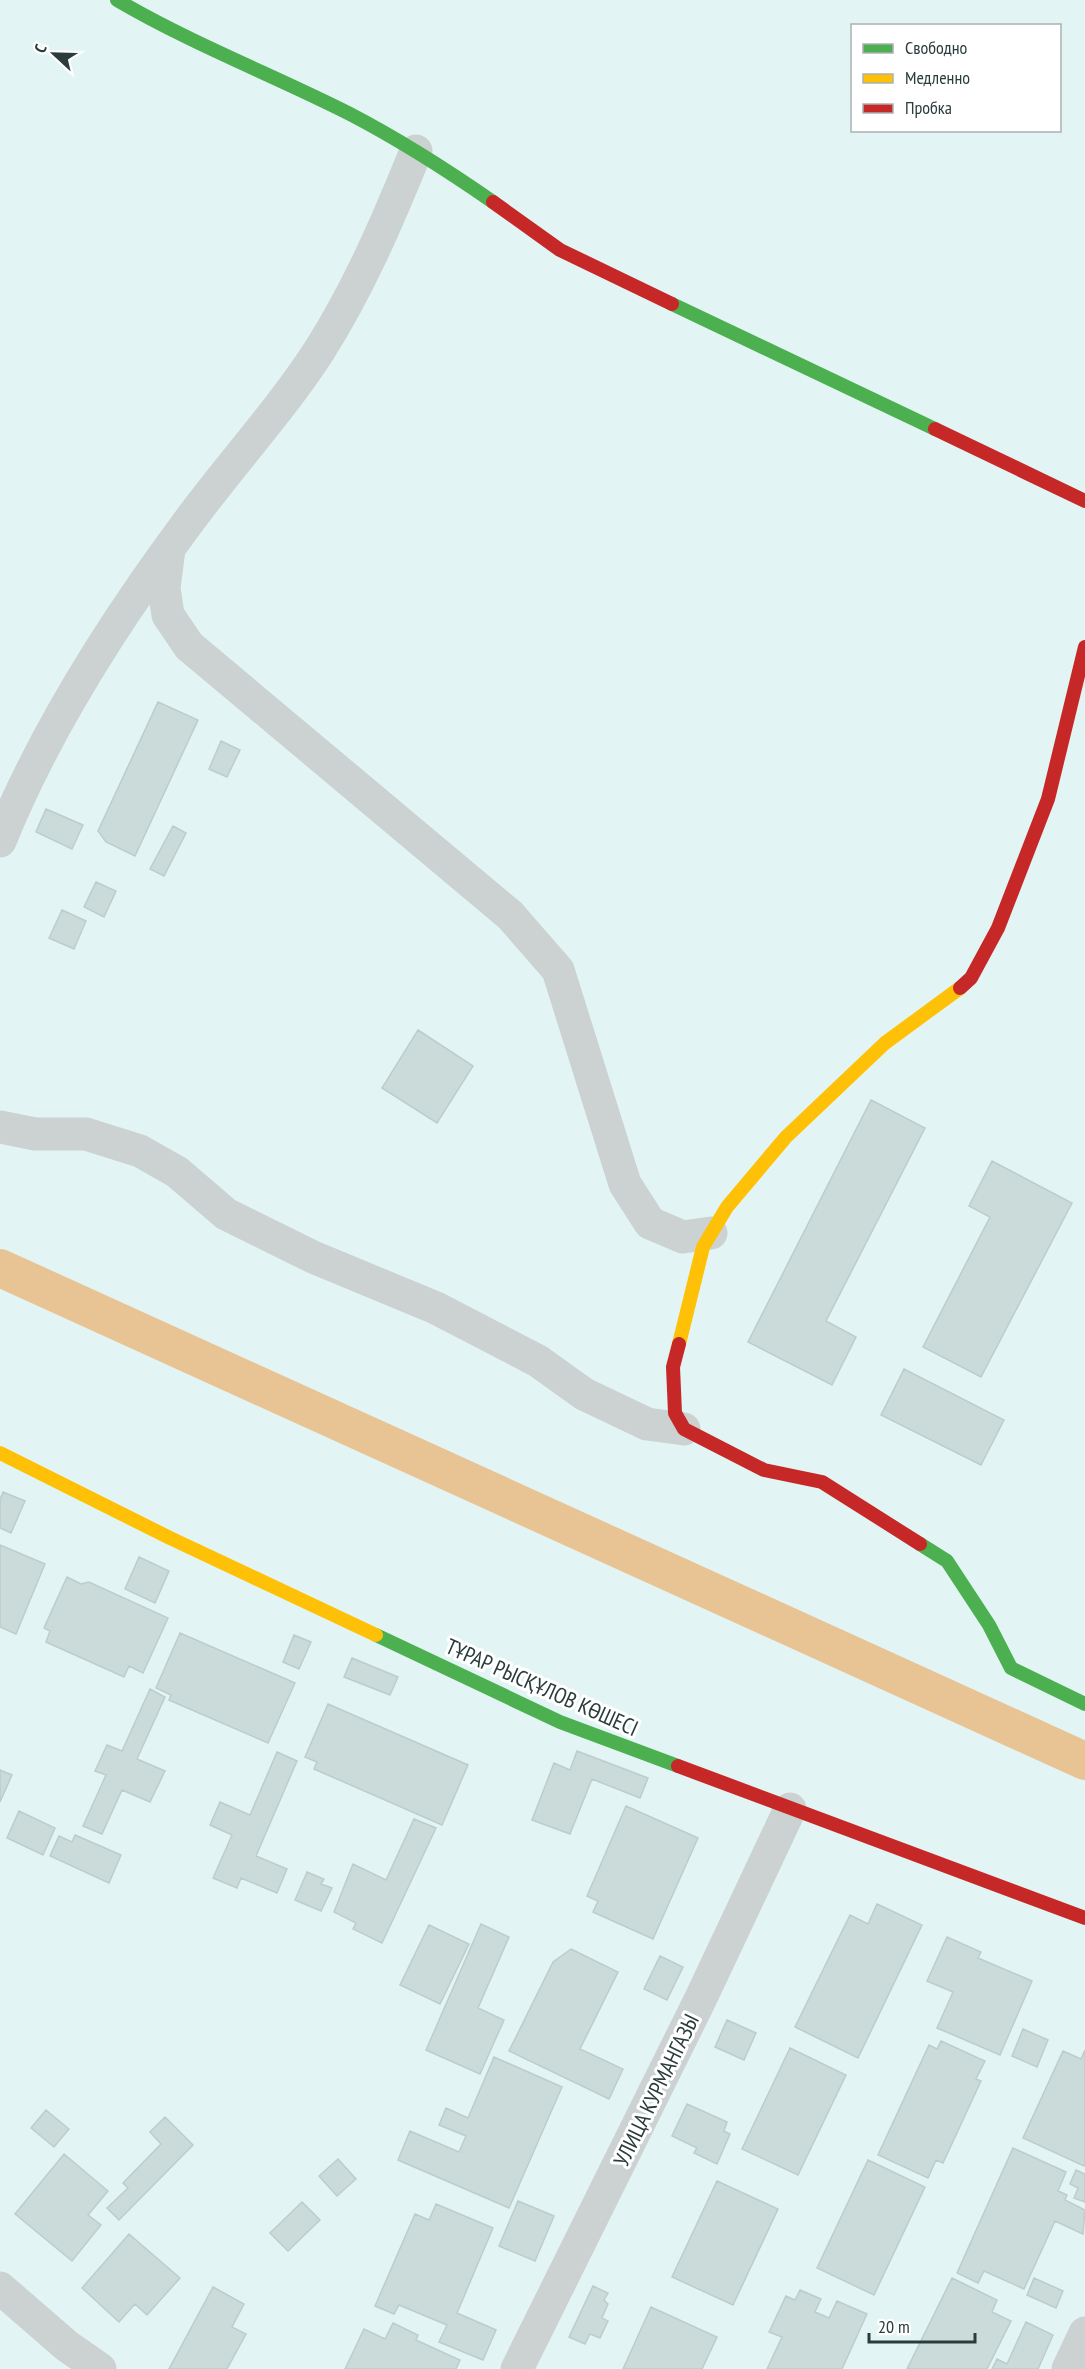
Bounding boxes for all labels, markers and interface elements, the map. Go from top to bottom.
north arrow [24,24,84,84]
legend [851,24,1061,132]
text: Свободно [905,36,968,59]
text: С [29,41,51,56]
text: Медленно [905,66,970,89]
text: Пробка [905,96,952,119]
street label: ТҰРАР РЫСҚҰЛОВ КӨШЕСІ [441,1632,643,1742]
street label: УЛИЦА КУРМАНГАЗЫ [607,2009,705,2171]
scale bar [869,2306,976,2344]
text: 20 m [878,2315,910,2338]

